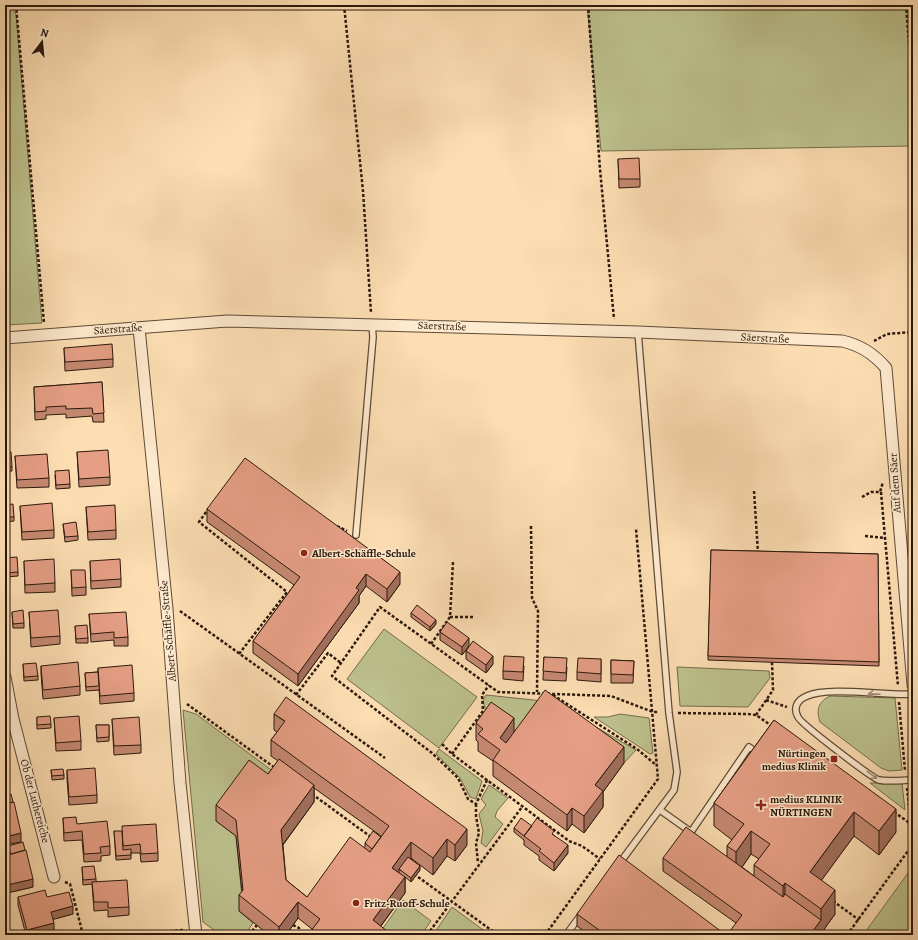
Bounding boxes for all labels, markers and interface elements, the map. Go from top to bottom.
north arrow [22,22,62,62]
text: N [39,25,51,41]
street label: Säerstraße [417,318,467,334]
street label: Säerstraße [93,320,143,338]
street label: Säerstraße [740,329,790,347]
street label: Auf dem Säer [885,453,905,514]
place label: Albert-Schäffle-Schule [311,546,416,561]
marker: Albert-Schäffle-Schule [299,548,309,558]
street label: Albert-Schäffle-Straße [156,580,180,683]
one-way arrow [868,690,881,698]
place label: Nürtingen medius Klinik [762,746,826,774]
marker: Nürtingen medius Klinik [829,754,839,764]
street label: Ob der Luthereiche [17,757,53,845]
one-way arrow [866,771,877,779]
place label: medius KLINIK NÜRTINGEN [770,792,843,820]
marker: medius KLINIK NÜRTINGEN [755,799,767,811]
place label: Fritz-Ruoff-Schule [364,896,450,911]
marker: Fritz-Ruoff-Schule [351,898,361,908]

